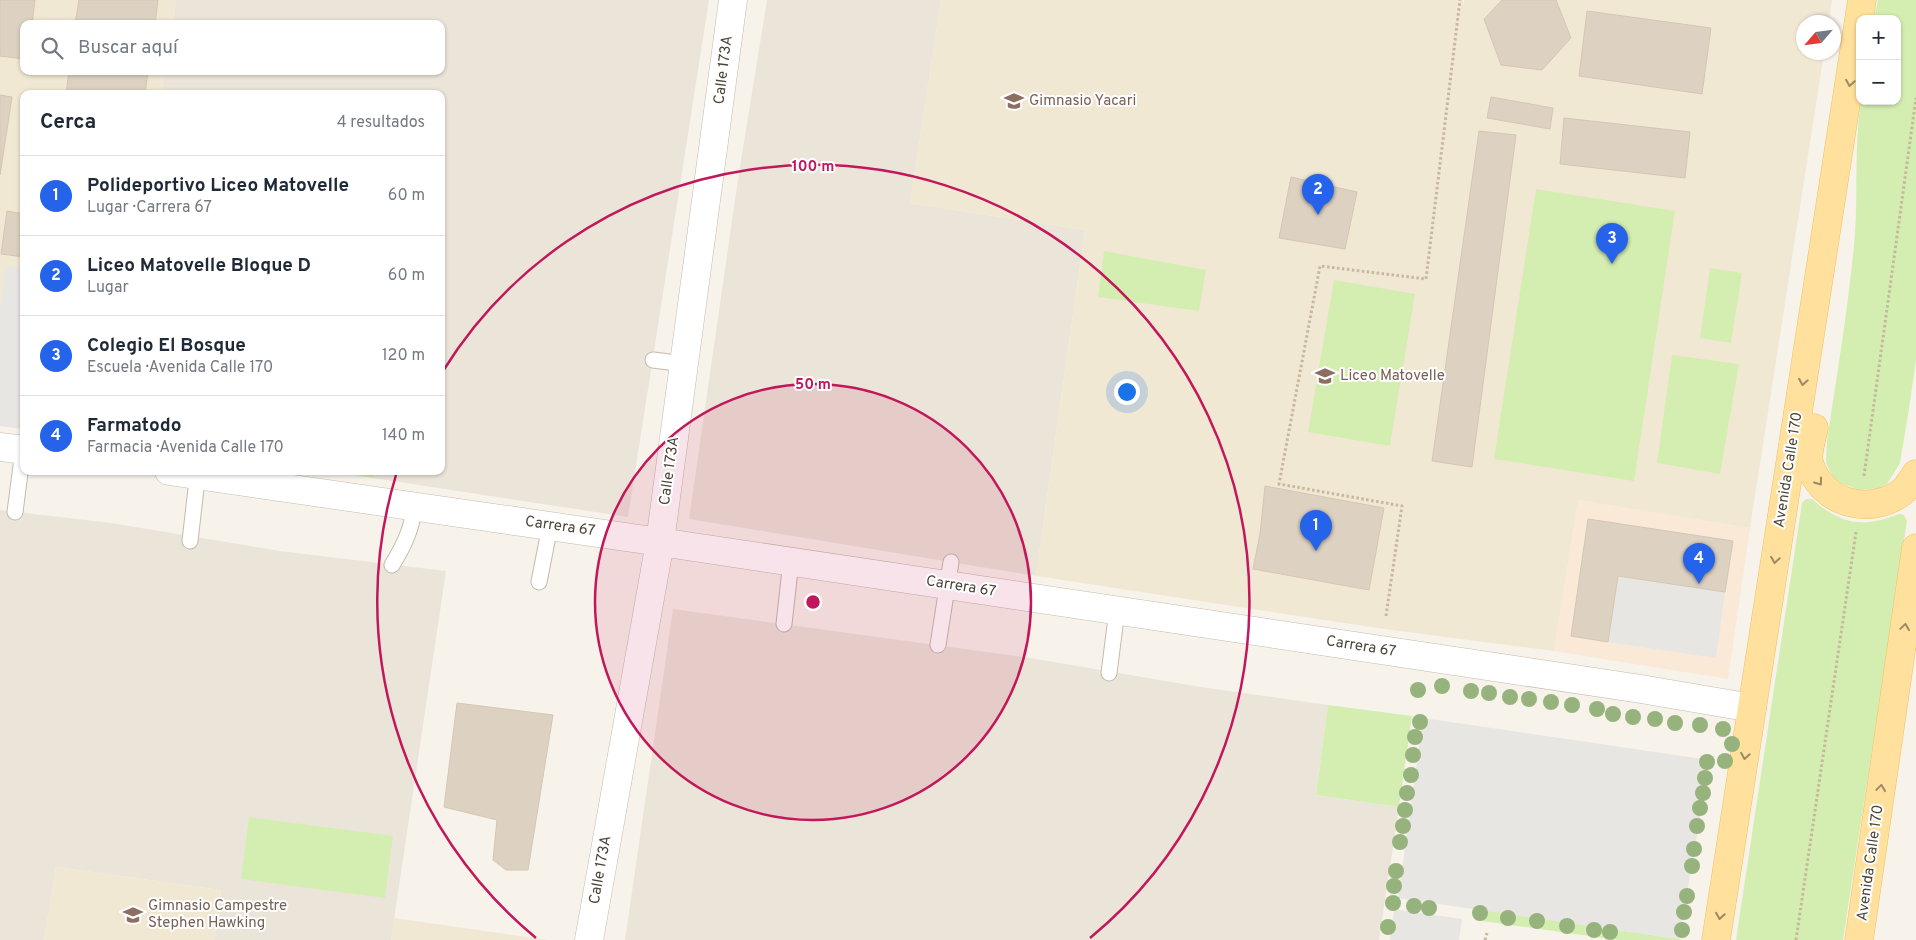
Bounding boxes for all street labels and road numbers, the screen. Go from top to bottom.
street label: Calle 173A [710,34,738,106]
street label: Avenida Calle 170 [1770,411,1808,529]
street label: Calle 173A [656,435,684,507]
street label: Carrera 67 [524,513,596,541]
street label: Carrera 67 [925,572,998,602]
street label: Carrera 67 [1325,632,1398,662]
street label: Avenida Calle 170 [1853,804,1889,922]
street label: Calle 173A [586,834,616,906]

